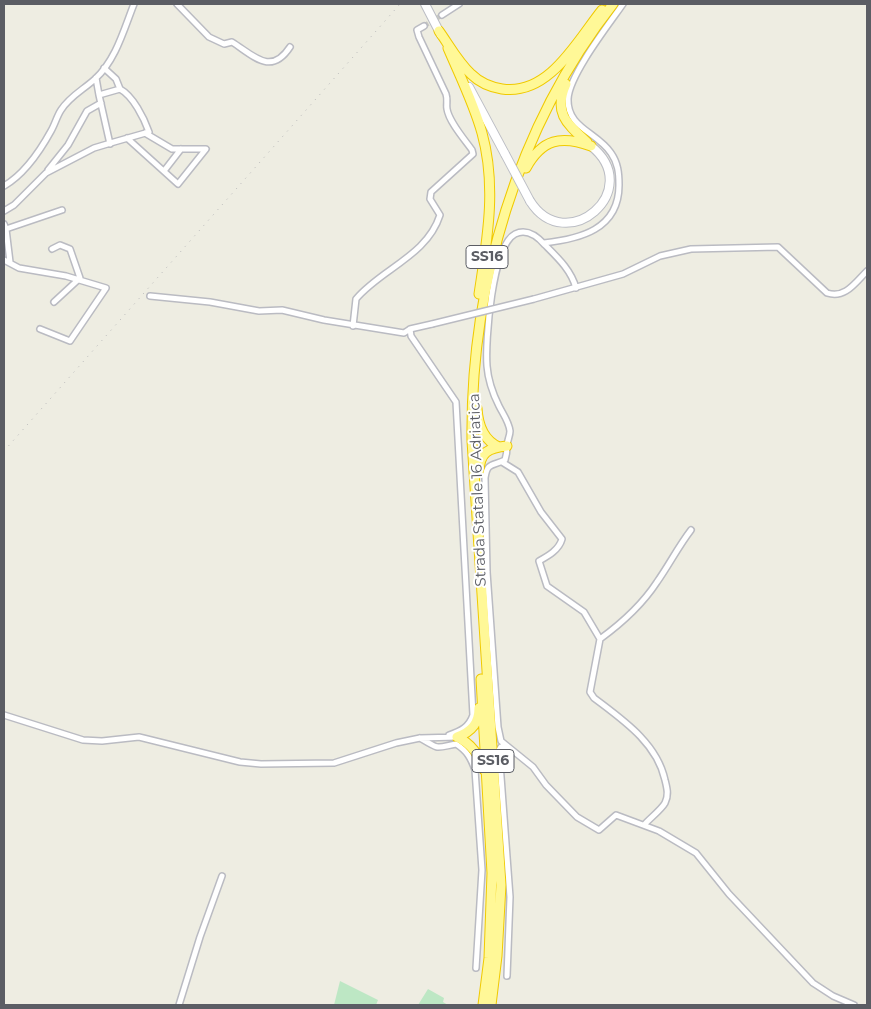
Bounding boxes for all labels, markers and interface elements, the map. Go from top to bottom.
road number: SS16 [466,246,508,268]
street label: Strada Statale 16 Adriatica [466,393,490,587]
road number: SS16 [472,749,514,772]

